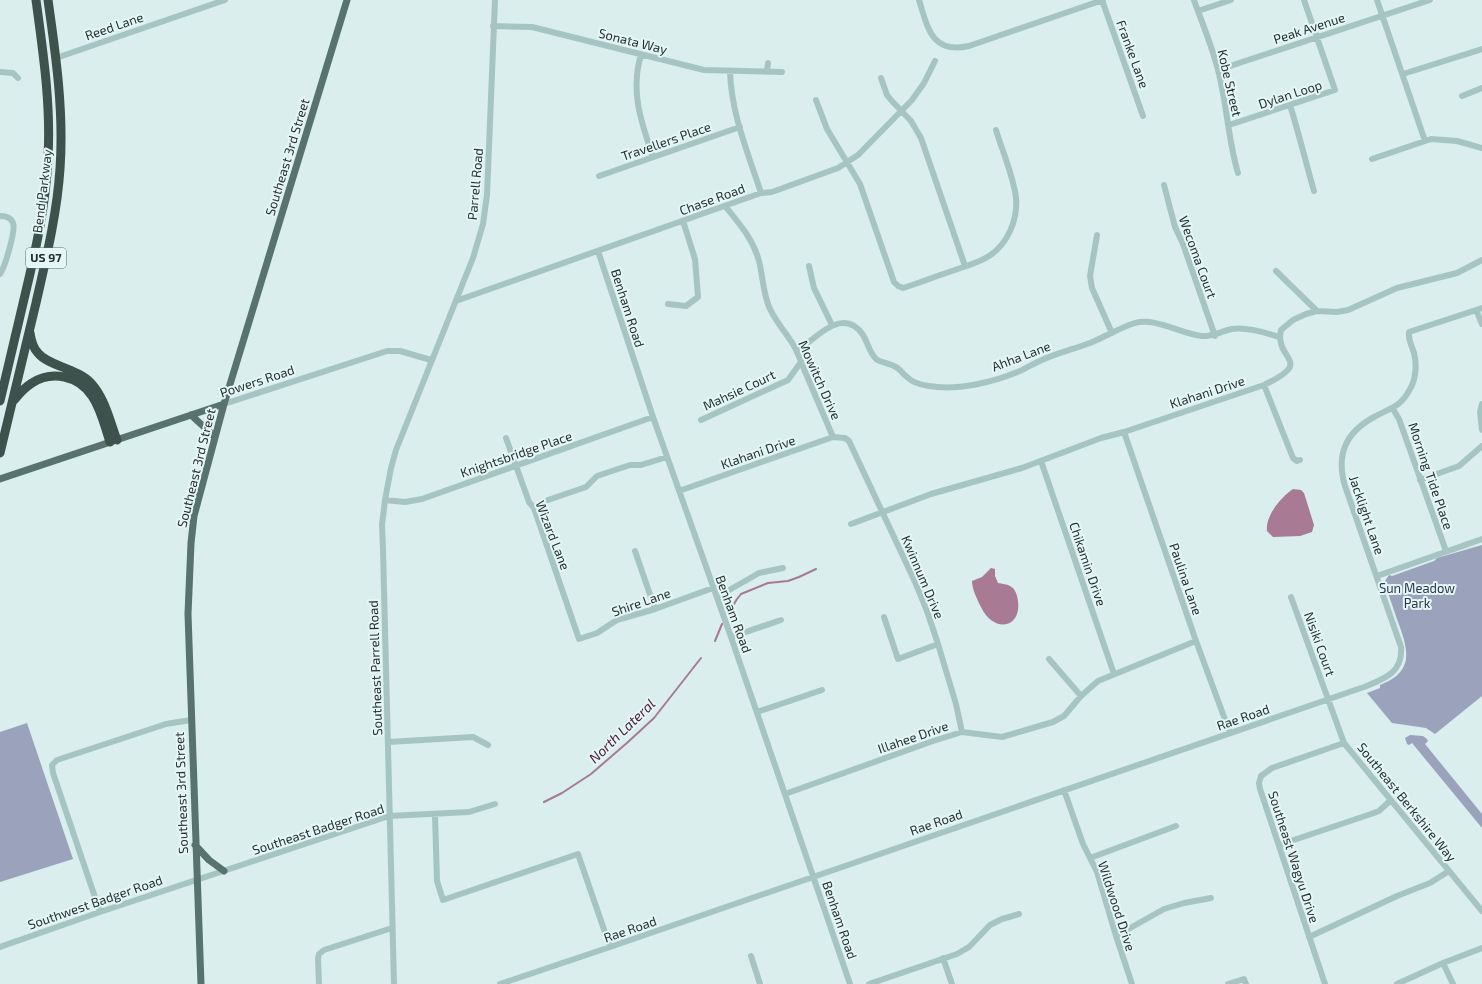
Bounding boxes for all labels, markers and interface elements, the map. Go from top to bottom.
street label: Reed Lane [83,9,145,43]
street label: Peak Avenue [1271,9,1347,47]
street label: Franke Lane [1113,18,1153,90]
street label: Sonata Way [597,25,669,57]
street label: Kobe Street [1215,48,1245,118]
street label: Dylan Loop [1256,76,1324,112]
street label: Southeast 3rd Street [262,96,312,218]
street label: Travellers Place [619,118,713,164]
street label: Parrell Road [464,147,486,221]
street label: Bend Parkway [29,148,55,234]
street label: Chase Road [677,180,747,218]
street label: Wecoma Court [1176,214,1220,300]
road number: US 97 [26,248,66,268]
street label: Benham Road [608,267,648,349]
street label: Ahha Lane [989,337,1053,375]
street label: Mowitch Drive [795,338,845,422]
street label: Powers Road [218,361,296,401]
street label: Mahsie Court [700,366,778,414]
street label: Klahani Drive [1167,372,1247,412]
street label: Southeast 3rd Street [173,407,219,529]
street label: Morning Tide Place [1405,420,1457,532]
street label: Knightsbridge Place [458,427,574,481]
street label: Klahani Drive [719,432,797,472]
street label: Jacklight Lane [1346,473,1388,557]
street label: Wizard Lane [532,498,574,572]
street label: Chikamin Drive [1066,520,1110,608]
street label: Kwinnum Drive [898,533,948,621]
street label: Paulina Lane [1166,541,1206,617]
street label: Benham Road [713,573,755,655]
park label: Sun Meadow Park [1379,580,1455,611]
street label: Shire Lane [609,584,673,620]
street label: Southeast Parrell Road [365,600,385,736]
street label: Nisiki Court [1301,610,1339,678]
water label: North Lateral [585,695,658,766]
street label: Rae Road [1214,700,1272,734]
street label: Illahee Drive [876,717,950,757]
street label: Southeast 3rd Street [171,732,191,854]
street label: Southeast Berkshire Way [1354,739,1460,865]
street label: Southeast Wagyu Drive [1265,789,1323,925]
street label: Southeast Badger Road [250,800,386,858]
street label: Rae Road [907,805,965,839]
street label: Wildwood Drive [1095,859,1139,953]
street label: Southwest Badger Road [26,871,164,933]
street label: Benham Road [819,879,861,961]
street label: Rae Road [601,912,659,946]

